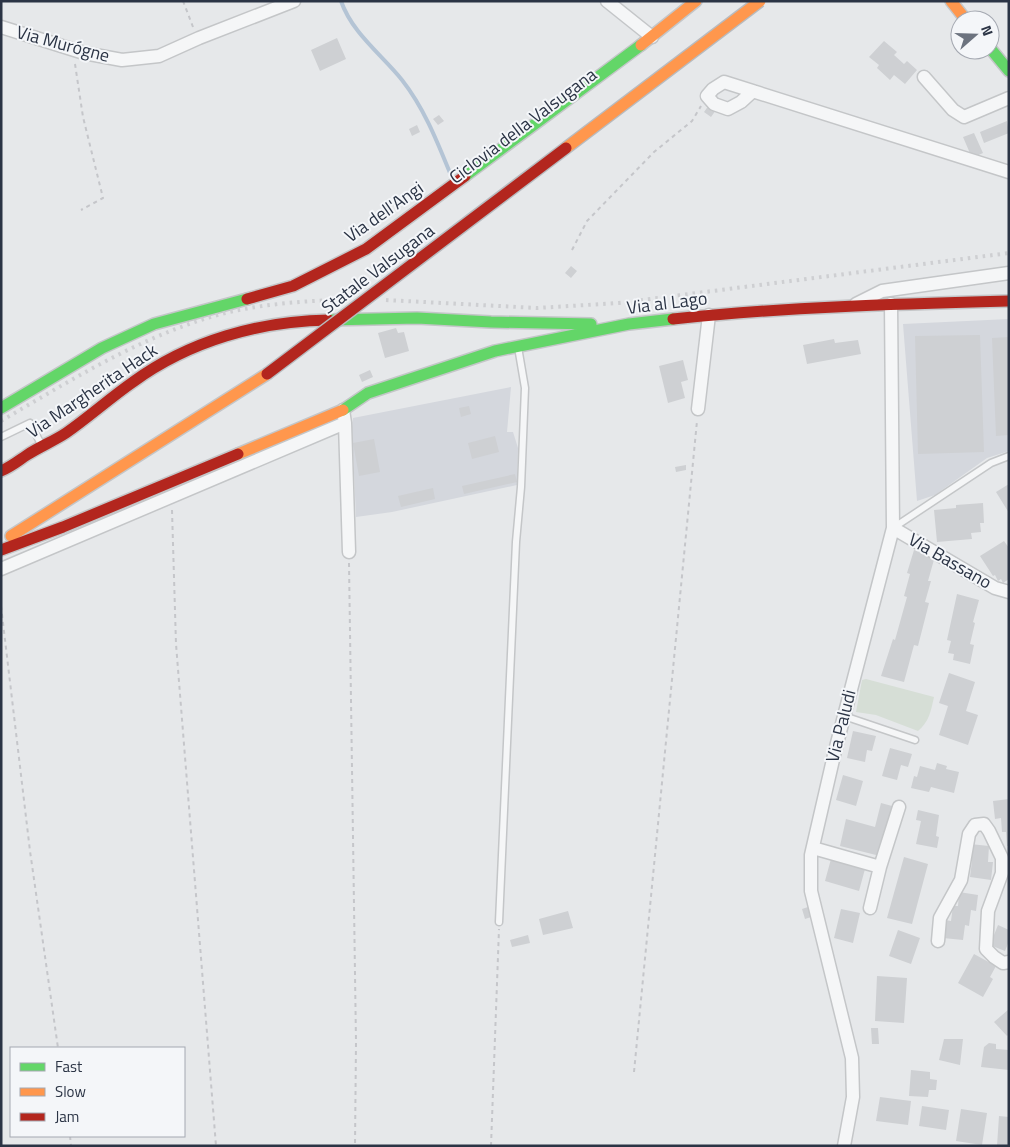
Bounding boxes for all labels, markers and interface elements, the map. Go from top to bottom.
north arrow [950,10,1000,60]
street label: Via Murógne [13,18,113,69]
text: N [976,22,999,39]
street label: Ciclovia della Valsugana [443,61,602,190]
street label: Via dell'Angi [339,174,429,249]
street label: Statale Valsugana [315,217,440,320]
street label: Via al Lago [625,284,709,321]
street label: Via Margherita Hack [21,336,163,444]
street label: Via Bassano [903,526,997,595]
street label: Via Paludi [818,687,863,765]
legend [10,1047,185,1137]
text: Fast [55,1055,83,1078]
text: Slow [55,1080,86,1103]
text: Jam [55,1105,79,1128]

